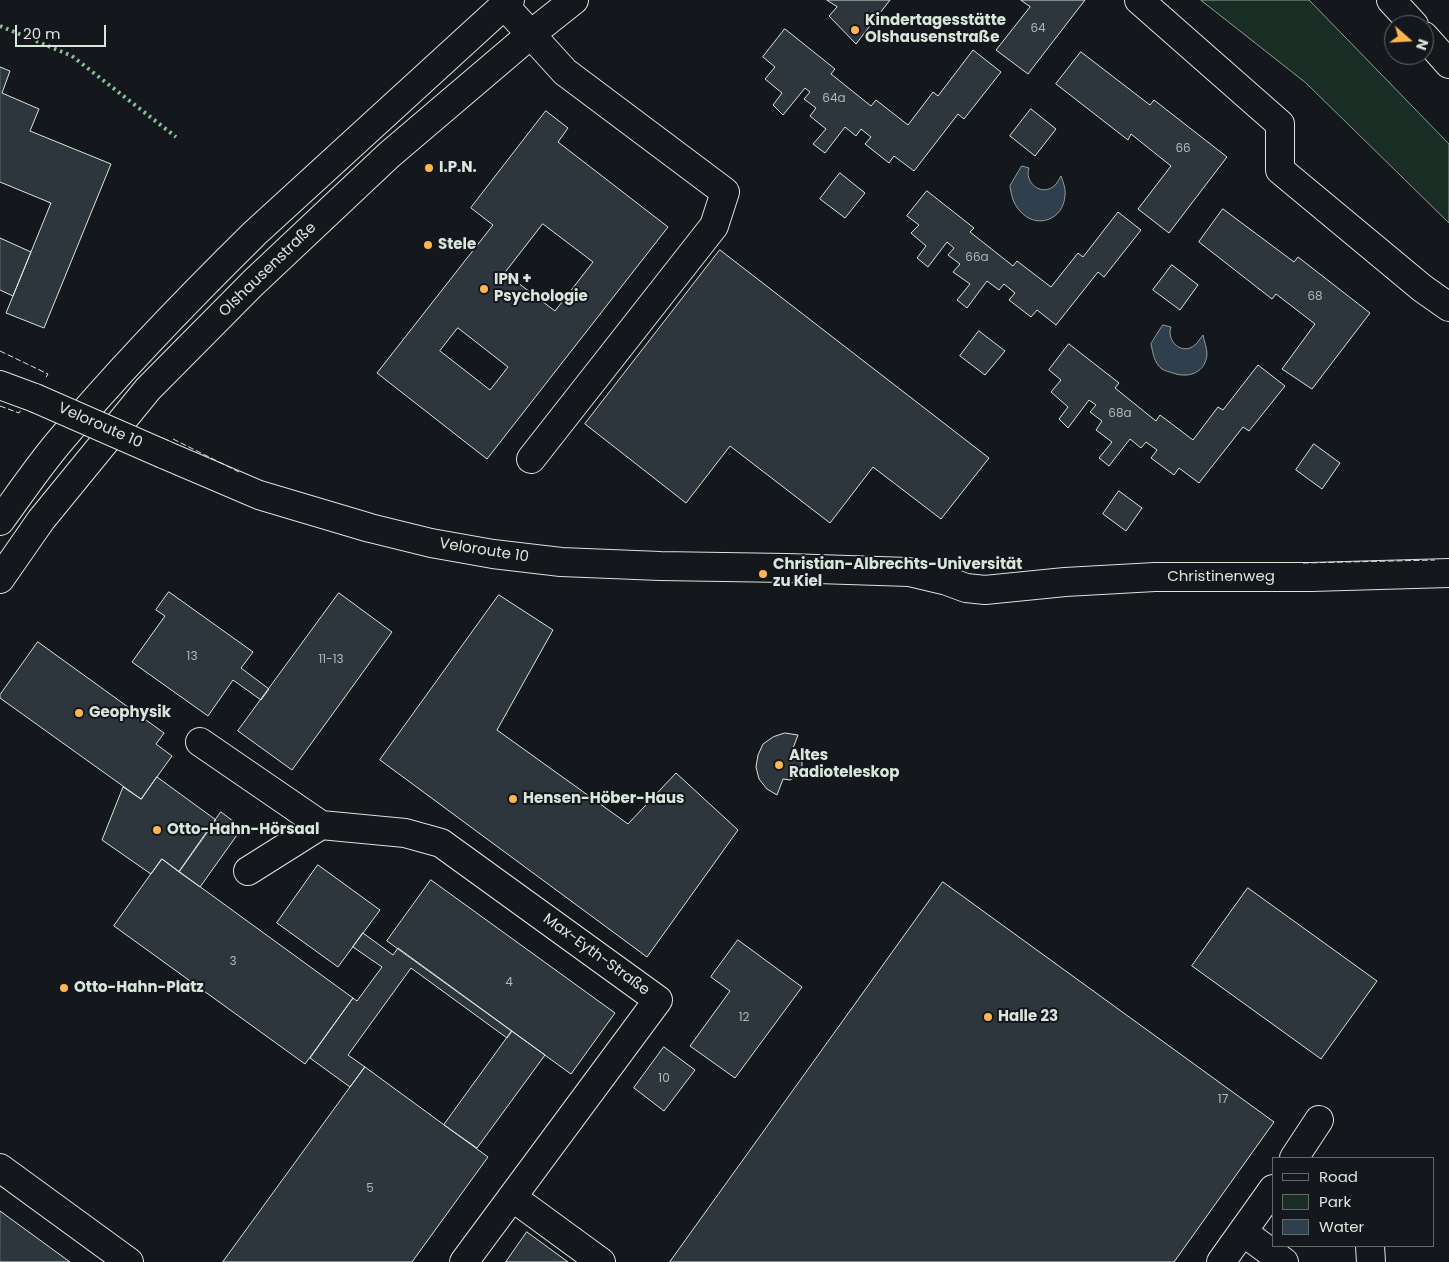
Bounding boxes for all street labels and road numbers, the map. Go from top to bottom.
street label: Olshausenstraße [216,219,320,321]
street label: Veloroute 10 [55,399,145,453]
street label: Veloroute 10 [438,535,530,567]
street label: Christinenweg [1167,568,1275,586]
street label: Max-Eyth-Straße [539,910,653,1000]

